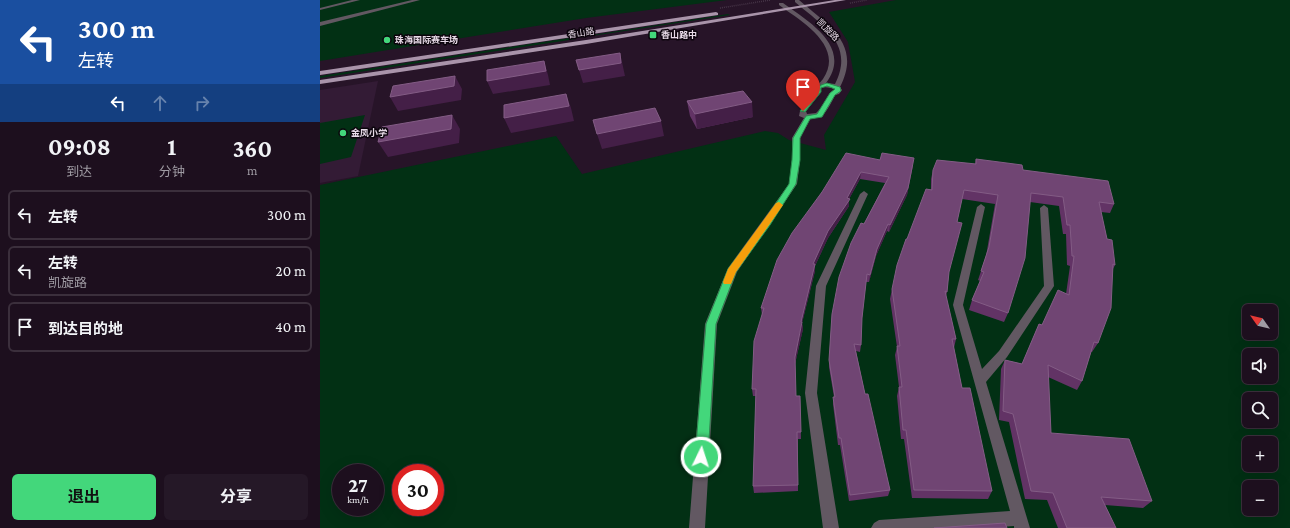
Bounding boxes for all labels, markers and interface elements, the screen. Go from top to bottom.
text: 300 m [78,13,155,44]
icon: left [12,16,64,68]
street label: 凯旋路 [815,17,841,43]
street label: 香山路 [567,26,595,40]
marker: 香山路中 [648,30,658,40]
place label: 香山路中 [661,30,697,40]
marker: 珠海国际赛车场 [382,35,392,45]
place label: 珠海国际赛车场 [395,35,458,45]
text: 左转 [78,51,114,71]
pin [786,70,820,111]
icon: arrive [792,76,814,98]
icon: left [107,92,129,114]
icon: ahead [149,92,171,114]
icon: right [191,92,213,114]
marker: 金凤小学 [338,128,348,138]
place label: 金凤小学 [351,128,387,138]
text: 09:08 [48,133,111,160]
text: 1 [167,133,176,160]
text: 360 [233,135,272,162]
text: m [247,163,258,178]
text: 到达 [66,164,92,179]
text: 分钟 [159,164,185,179]
icon: left [14,204,36,226]
text: 300 m [267,207,306,223]
text: 左转 [48,209,78,225]
text: 左转 [48,255,78,271]
icon: left [14,260,36,282]
text: 20 m [276,263,306,279]
text: 凯旋路 [48,275,87,290]
north arrow [1242,304,1278,340]
map controls [1242,304,1278,516]
icon: arrive [14,316,36,338]
text: 40 m [275,319,306,335]
text: 到达目的地 [48,321,123,337]
button: sound [1242,348,1278,384]
button: search [1242,392,1278,428]
position arrow [680,436,722,478]
button: + [1242,436,1278,472]
speed limit sign: 30 [392,464,444,516]
button: 退出 [12,474,156,520]
button: 分享 [164,474,308,520]
text: 27 [348,474,368,496]
button: − [1242,480,1278,516]
text: km/h [347,494,369,505]

